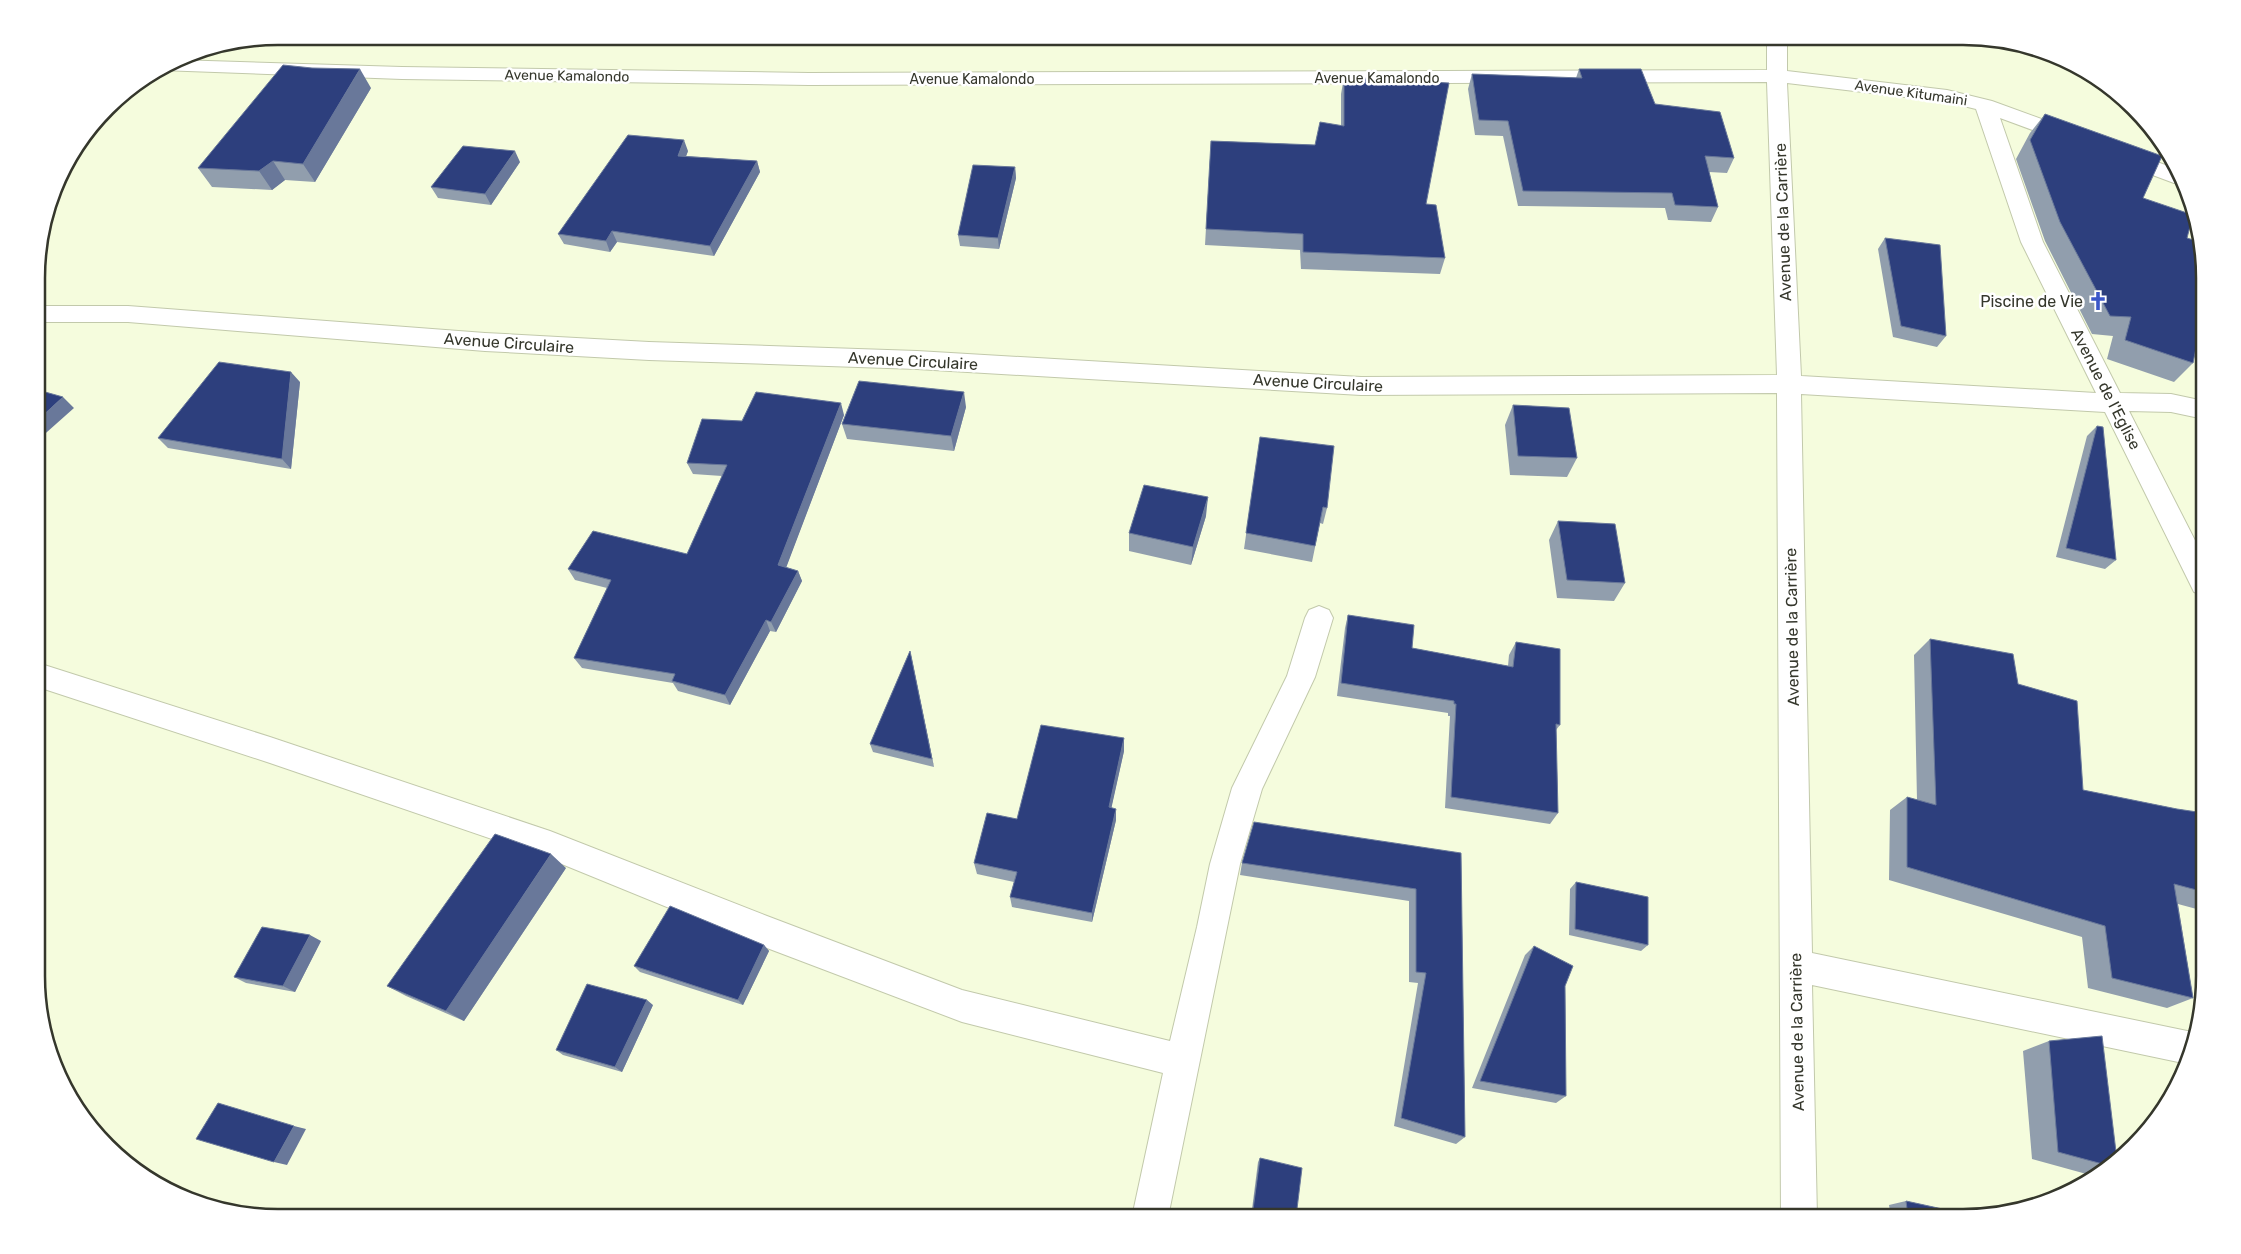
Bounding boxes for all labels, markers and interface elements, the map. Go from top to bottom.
street label: Avenue Kamalondo [504,66,630,86]
street label: Avenue Kamalondo [1315,70,1439,87]
street label: Avenue Kamalondo [910,71,1034,88]
street label: Avenue Kitumaini [1854,77,1968,109]
street label: Avenue de la Carrière [1771,143,1795,301]
church icon: Piscine de Vie [2087,290,2109,312]
place label: Piscine de Vie [1980,292,2083,311]
street label: Avenue de l'Eglise [2067,325,2145,453]
street label: Avenue Circulaire [443,329,575,357]
street label: Avenue Circulaire [847,348,979,374]
street label: Avenue Circulaire [1252,370,1384,396]
street label: Avenue de la Carrière [1781,548,1803,706]
street label: Avenue de la Carrière [1786,953,1808,1111]

